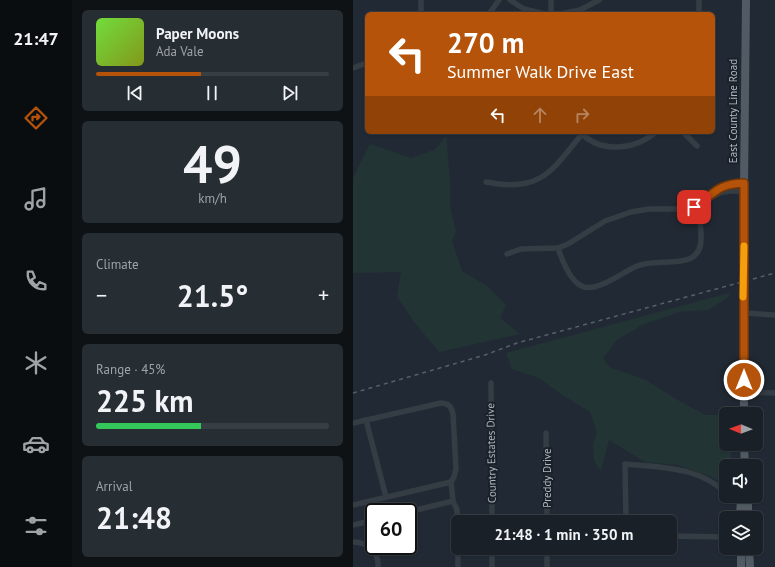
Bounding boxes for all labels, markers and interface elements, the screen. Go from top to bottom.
text: Paper Moons [156,24,239,43]
text: 270 m [447,24,524,61]
text: 21:47 [13,27,59,50]
icon: left [381,28,433,80]
text: Ada Vale [156,43,204,60]
street label: East County Line Road [726,59,740,163]
text: Summer Walk Drive East [447,60,634,83]
icon: previous [124,82,146,104]
icon: pause [201,82,223,104]
icon: next [279,82,301,104]
icon: directions [22,104,50,132]
icon: left [487,104,509,126]
icon: ahead [529,104,551,126]
icon: right [571,104,593,126]
text: 49 [183,130,242,197]
icon: music [22,185,50,213]
text: km/h [198,190,227,207]
pin [677,190,711,224]
icon: arrive [683,196,705,218]
text: Climate [96,256,139,273]
icon: phone [22,267,50,295]
text: 21.5° [177,276,248,315]
text: − [96,281,107,309]
text: + [318,281,329,309]
icon: climate [22,349,50,377]
position arrow [723,359,765,401]
text: Range · 45% [96,361,165,378]
text: 225 km [96,381,194,420]
street label: Country Estates Drive [483,402,499,503]
north arrow [719,407,763,451]
map controls [719,407,763,555]
icon: car [22,430,50,458]
street label: Preddy Drive [540,448,554,508]
button: sound [719,459,763,503]
text: Arrival [96,478,132,495]
text: 21:48 [96,498,172,537]
speed limit sign: 60 [365,503,417,555]
button: layers [719,511,763,555]
icon: filters [22,512,50,540]
text: 21:48 · 1 min · 350 m [495,525,633,544]

